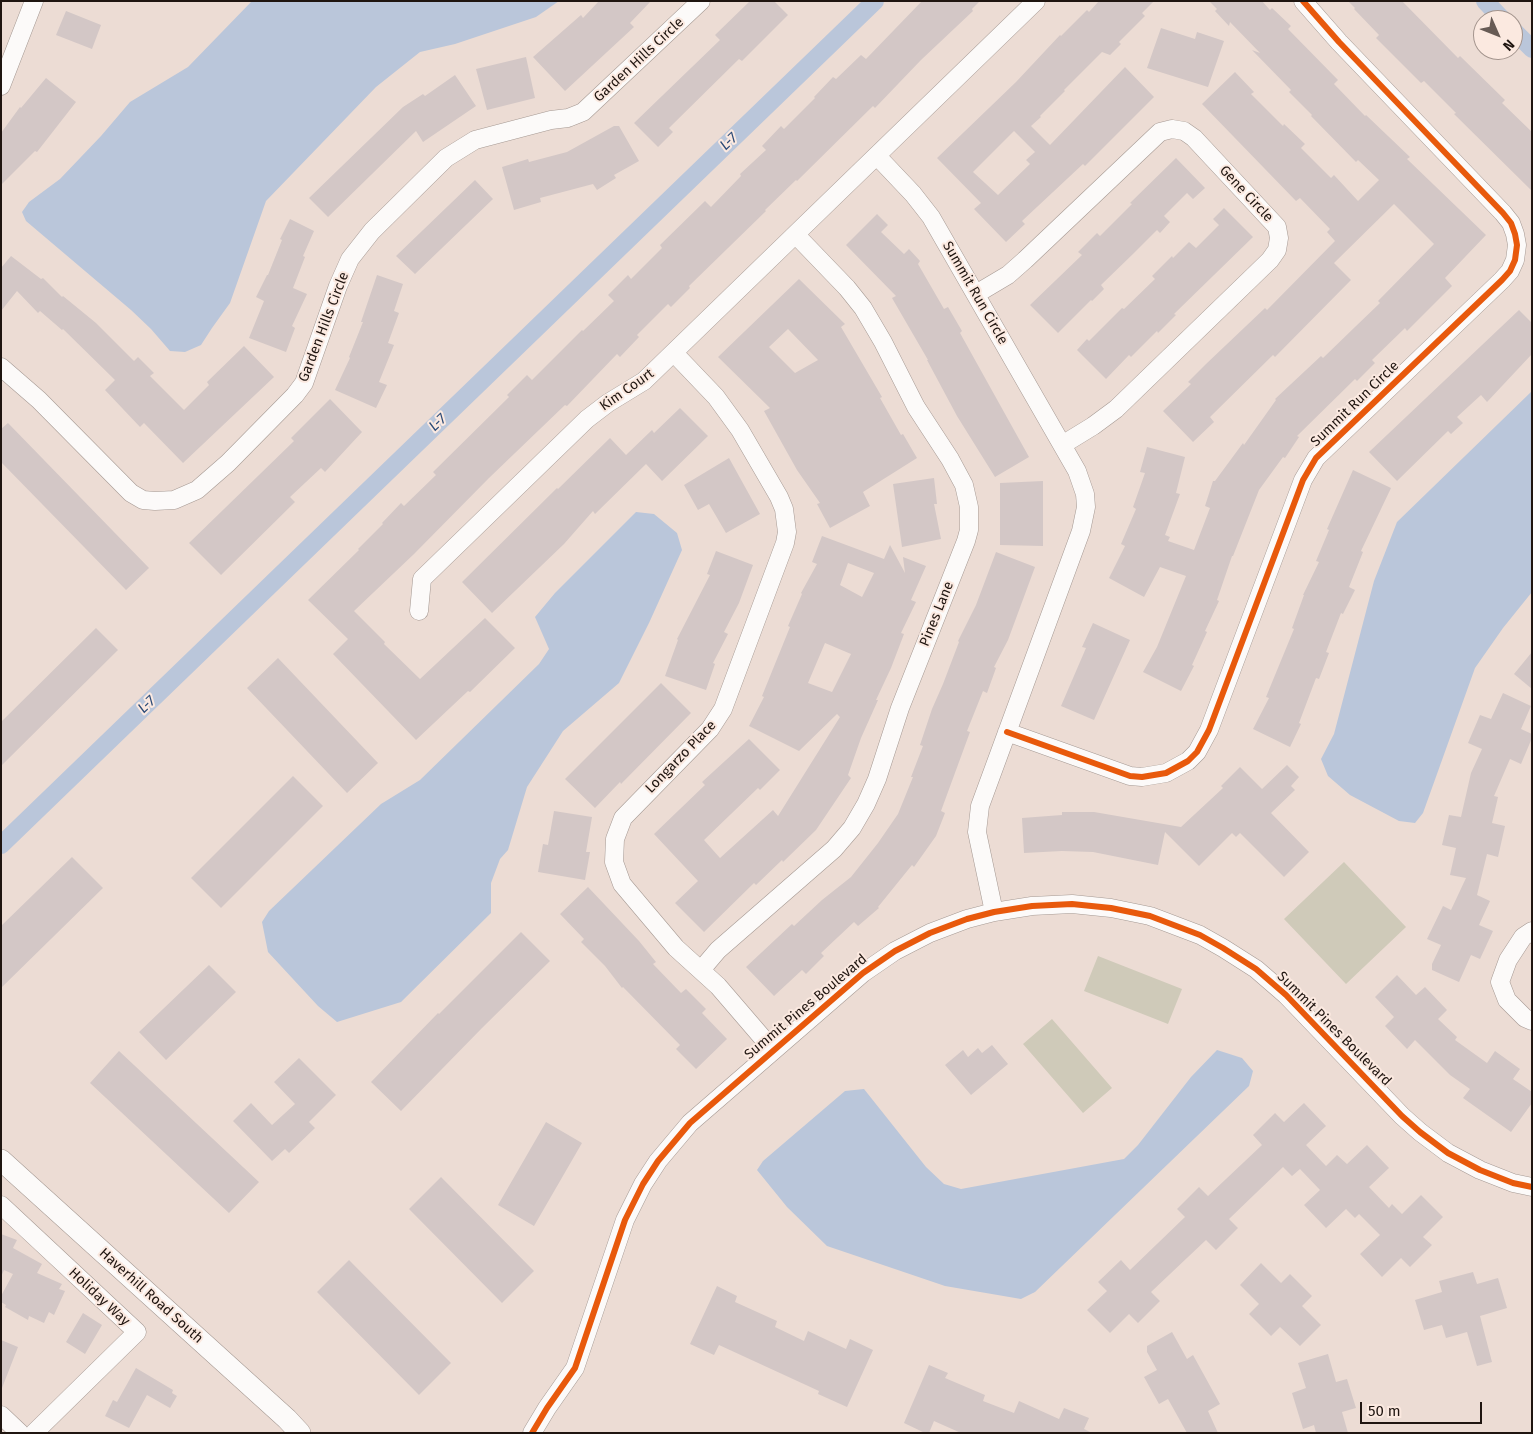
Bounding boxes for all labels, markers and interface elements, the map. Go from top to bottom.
north arrow [1473,10,1523,60]
street label: Garden Hills Circle [591,14,687,106]
text: N [1499,36,1518,54]
water label: L-7 [716,129,742,155]
street label: Gene Circle [1216,162,1276,226]
street label: Summit Run Circle [939,239,1011,347]
street label: Garden Hills Circle [295,270,353,384]
street label: Summit Run Circle [1307,358,1403,450]
street label: Kim Court [597,365,657,415]
water label: L-7 [425,410,451,436]
street label: Pines Lane [916,579,958,649]
water label: L-7 [134,692,160,718]
street label: Longarzo Place [642,717,720,797]
street label: Summit Pines Boulevard [741,951,871,1063]
street label: Summit Pines Boulevard [1273,968,1395,1090]
street label: Haverhill Road South [96,1245,206,1347]
street label: Holiday Way [65,1264,133,1330]
scale bar [1363,1392,1486,1424]
text: 50 m [1368,1402,1401,1420]

